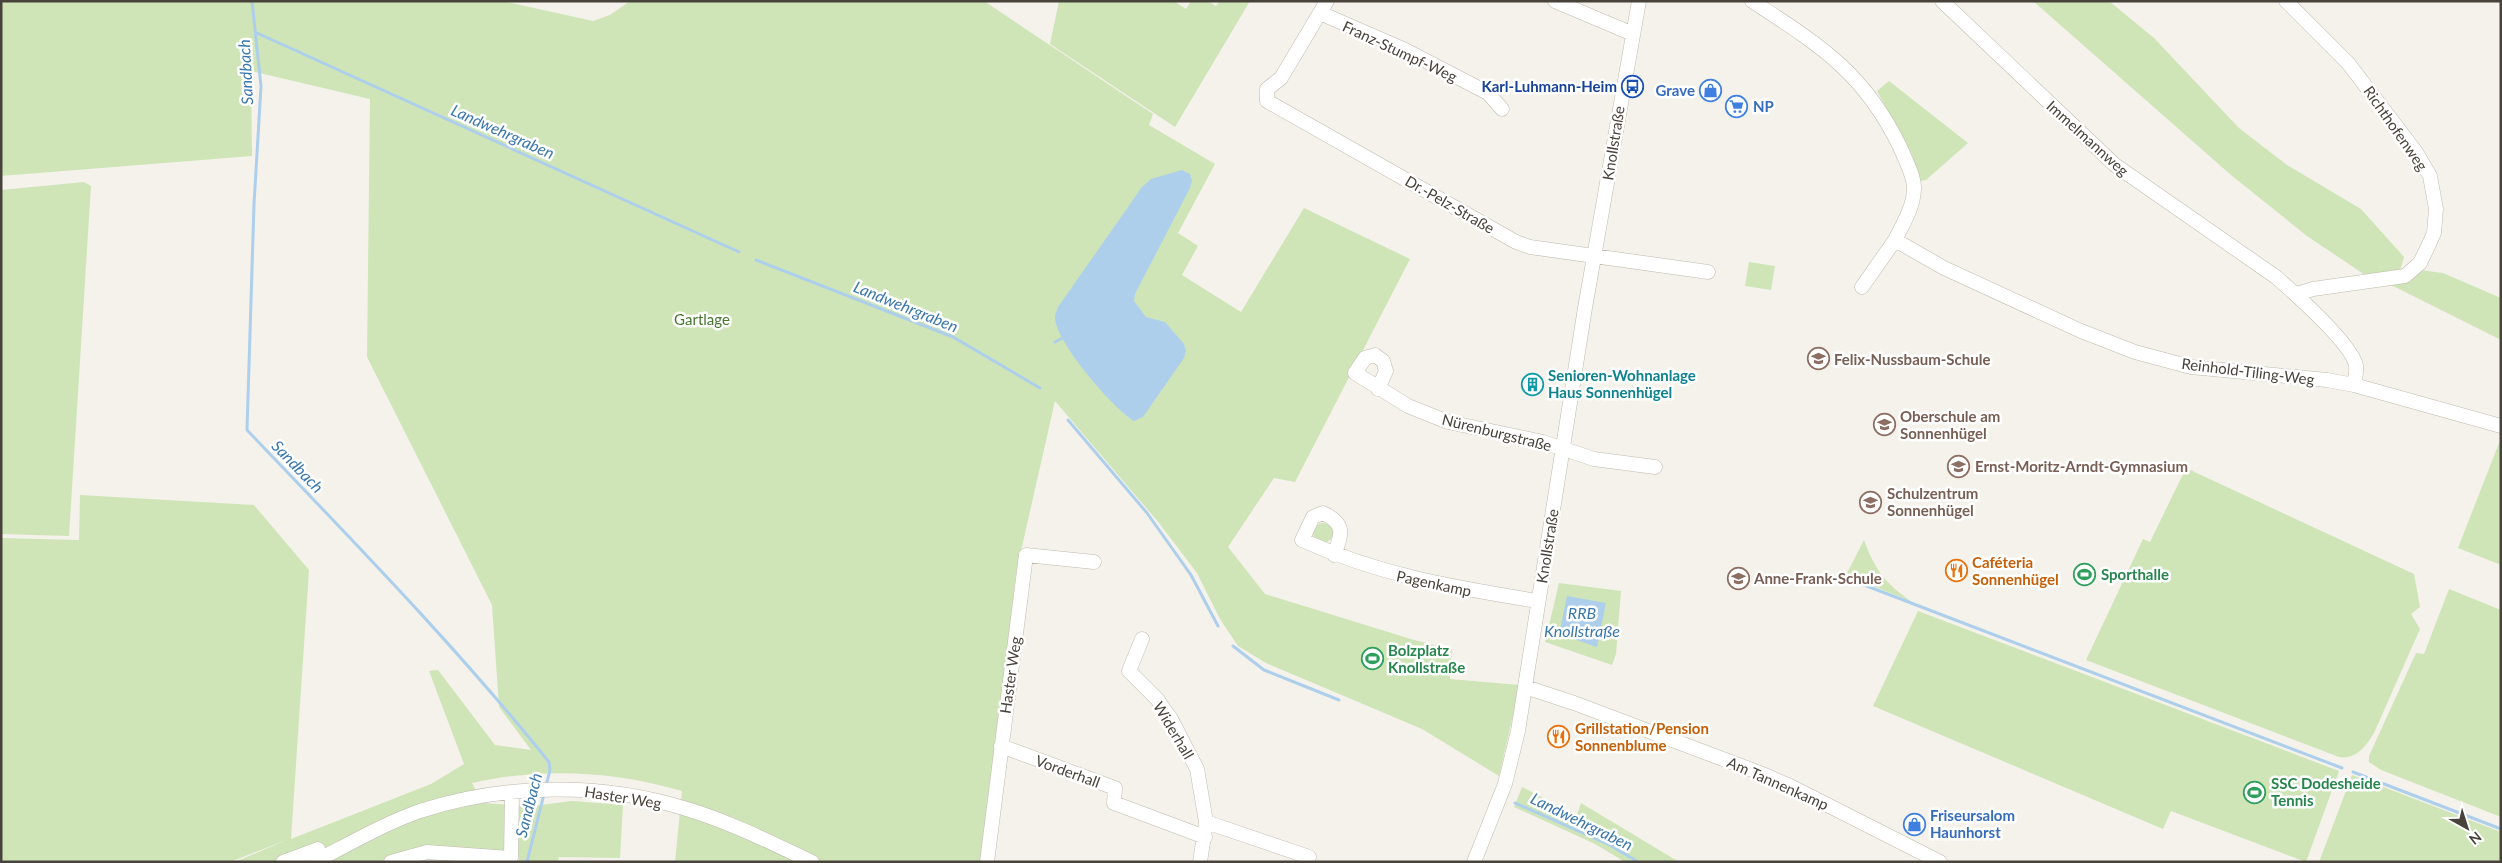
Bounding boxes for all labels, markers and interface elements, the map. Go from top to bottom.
street label: Franz-Stumpf-Weg [1340,17,1460,85]
water label: Sandbach [234,39,256,105]
bus stop icon: Karl-Luhmann-Heim [1621,74,1645,98]
place label: Karl-Luhmann-Heim [1481,77,1617,95]
shop icon: Grave [1699,78,1723,102]
place label: Grave [1656,81,1695,99]
street label: Richthofenweg [2360,82,2432,174]
supermarket icon: NP [1725,94,1749,118]
street label: Immelmannweg [2043,96,2133,180]
place label: NP [1753,97,1774,115]
water label: Landwehrgraben [448,100,558,162]
street label: Knollstraße [1598,104,1628,182]
street label: Dr.-Pelz-Straße [1402,171,1498,237]
water label: Landwehrgraben [851,276,961,336]
park label: Gartlage [674,310,730,328]
school or university icon: Felix-Nussbaum-Schule [1806,347,1830,371]
place label: Felix-Nussbaum-Schule [1834,350,1990,368]
street label: Reinhold-Tiling-Weg [2181,354,2316,388]
place label: Senioren-Wohnanlage Haus Sonnenhügel [1548,366,1696,401]
building icon: Senioren-Wohnanlage Haus Sonnenhügel [1520,372,1544,396]
place label: Oberschule am Sonnenhügel [1900,407,2000,442]
street label: Nürenburgstraße [1440,410,1554,454]
school or university icon: Oberschule am Sonnenhügel [1872,413,1896,437]
water label: Sandbach [268,436,328,496]
school or university icon: Ernst-Moritz-Arndt-Gymnasium [1947,454,1971,478]
place label: Ernst-Moritz-Arndt-Gymnasium [1975,457,2188,475]
place label: Schulzentrum Sonnenhügel [1887,484,1978,519]
school or university icon: Schulzentrum Sonnenhügel [1859,490,1883,514]
street label: Knollstraße [1532,507,1562,585]
place label: Caféteria Sonnenhügel [1972,553,2059,588]
restaurant icon: Caféteria Sonnenhügel [1944,559,1968,583]
sports icon: Sporthalle [2073,562,2097,586]
place label: Sporthalle [2101,565,2169,583]
street label: Pagenkamp [1395,566,1473,600]
school or university icon: Anne-Frank-Schule [1726,566,1750,590]
place label: Anne-Frank-Schule [1753,569,1882,587]
water label: RRB Knollstraße [1544,603,1620,640]
street label: Haster Weg [996,635,1024,715]
place label: Bolzplatz Knollstraße [1388,641,1465,676]
sports icon: Bolzplatz Knollstraße [1360,647,1384,671]
street label: Widerhall [1150,698,1198,762]
place label: Grillstation/Pension Sonnenblume [1575,719,1709,754]
restaurant icon: Grillstation/Pension Sonnenblume [1547,725,1571,749]
street label: Vorderhall [1033,751,1103,791]
street label: Am Tannenkamp [1724,753,1832,813]
water label: Sandbach [511,771,545,839]
place label: SSC Dodesheide Tennis [2271,774,2381,809]
sports icon: SSC Dodesheide Tennis [2243,780,2267,804]
street label: Haster Weg [583,782,663,812]
water label: Landwehrgraben [1528,788,1636,854]
north arrow [2442,803,2492,853]
place label: Friseursalom Haunhorst [1930,806,2015,841]
shop icon: Friseursalom Haunhorst [1902,812,1926,836]
text: N [2466,828,2485,848]

